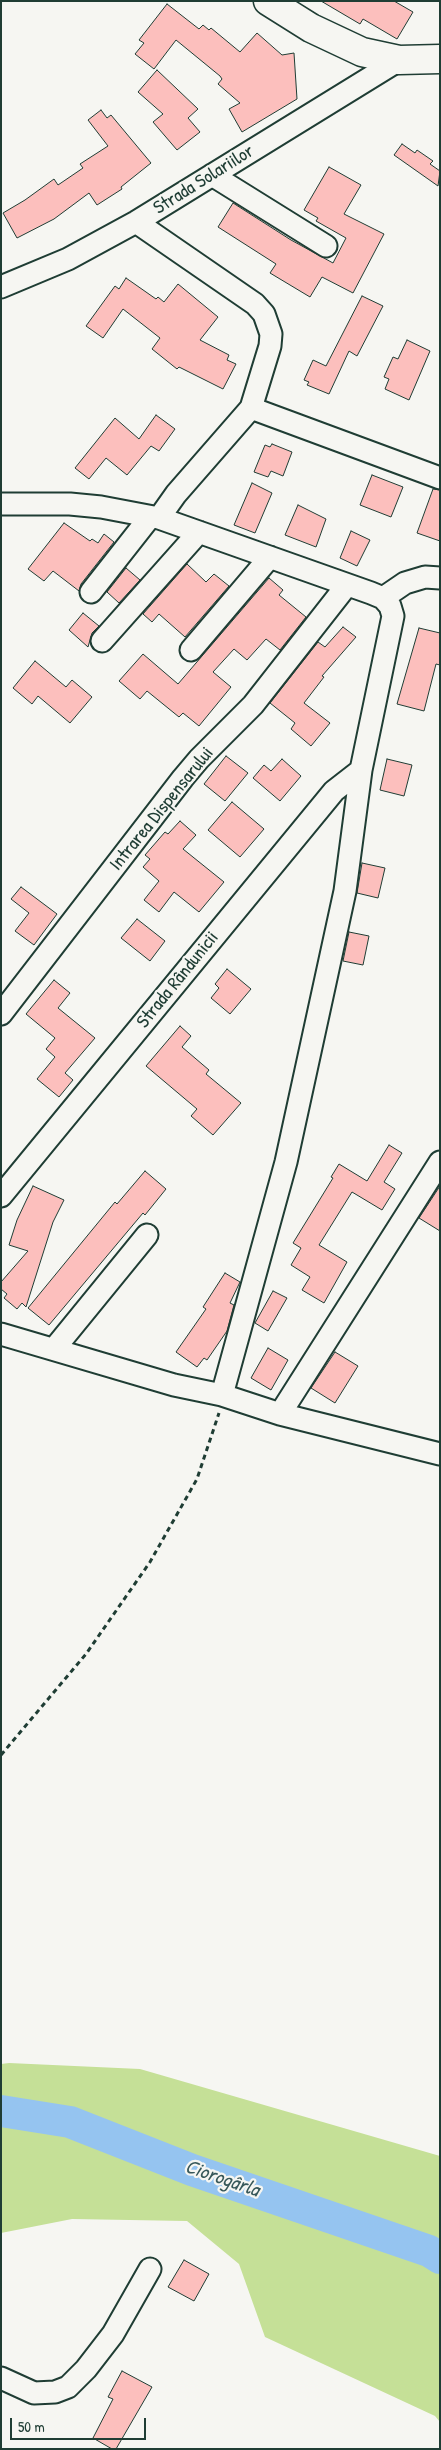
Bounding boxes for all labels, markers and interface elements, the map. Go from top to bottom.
street label: Strada Solariilor [150,140,258,220]
street label: Intrarea Dispensarului [105,743,219,875]
street label: Strada Rândunicii [132,927,224,1033]
water label: Ciorogârla [182,2155,262,2203]
scale bar [12,2408,149,2440]
text: 50 m [18,2416,45,2437]

